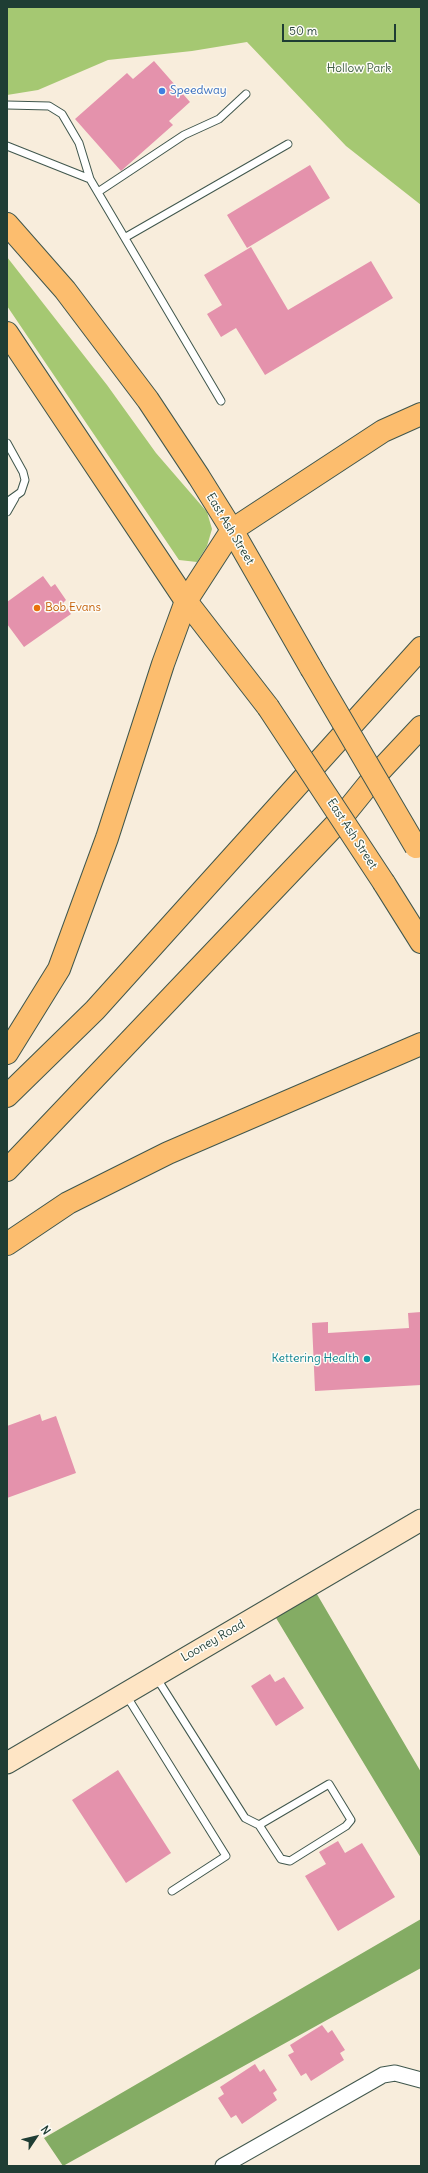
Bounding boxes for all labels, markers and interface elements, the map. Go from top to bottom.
scale bar [284,16,398,42]
text: 50 m [289,23,317,38]
park label: Hollow Park [327,62,391,76]
place label: Speedway [170,84,227,98]
marker: Speedway [157,86,167,96]
street label: East Ash Street [203,491,257,567]
place label: Bob Evans [45,601,101,615]
marker: Bob Evans [32,603,42,613]
street label: East Ash Street [324,796,380,872]
place label: Kettering Health [271,1352,359,1366]
marker: Kettering Health [362,1354,372,1364]
street label: Looney Road [179,1617,247,1665]
north arrow [16,2117,56,2157]
text: N [38,2123,54,2137]

